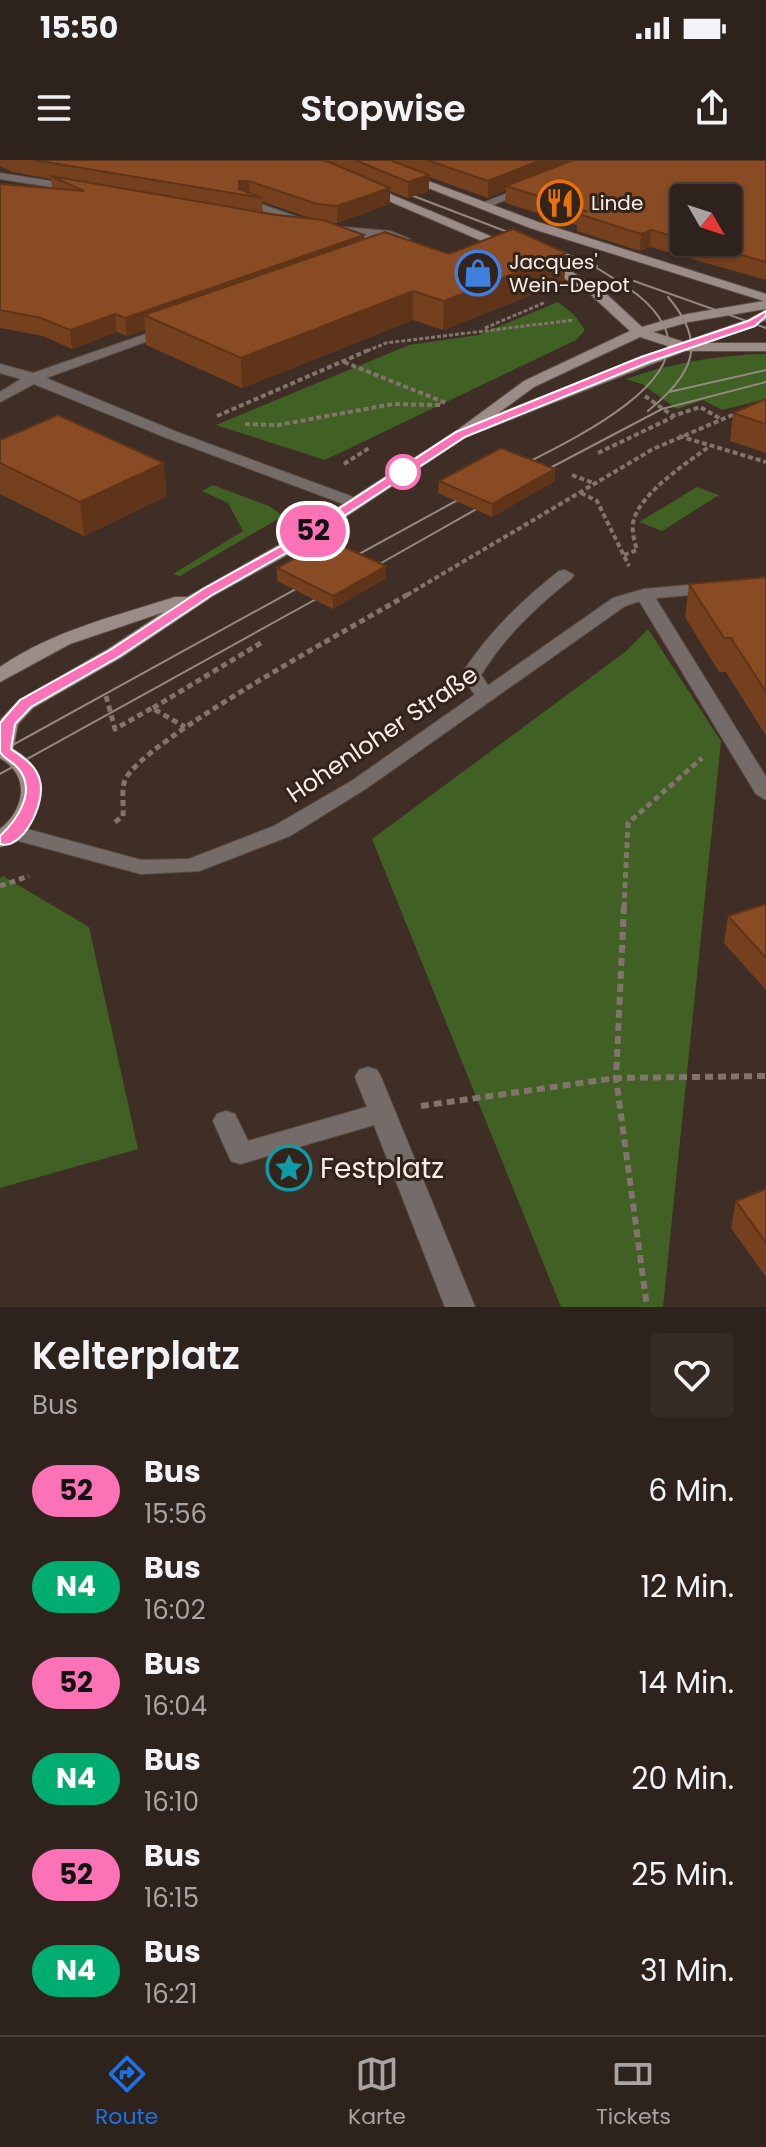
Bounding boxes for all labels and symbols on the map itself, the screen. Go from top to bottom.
restaurant icon: Linde [536,179,584,227]
north arrow [670,184,742,256]
place label: Linde [591,189,643,217]
place label: Jacques' Wein-Depot [509,248,630,299]
shop icon: Jacques' Wein-Depot [454,249,502,297]
unlabelled marker [386,455,420,489]
line badge: 52 [277,505,349,557]
street label: Hohenloher Straße [280,658,484,810]
place icon: Festplatz [265,1144,313,1192]
place label: Festplatz [320,1149,444,1188]

